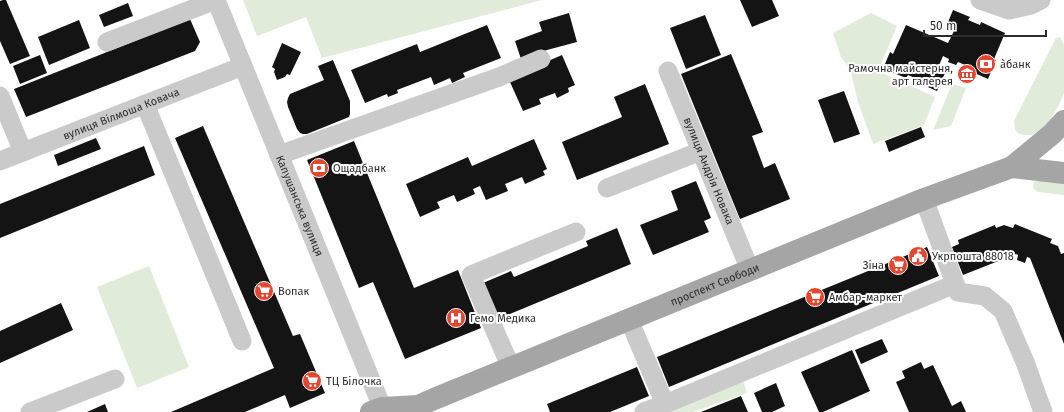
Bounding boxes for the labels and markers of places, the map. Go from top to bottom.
bank icon: а̀банк [975,53,997,75]
place label: а̀банк [1000,58,1031,71]
place label: Рамочна майстерня, арт галерея [848,62,953,88]
museum icon: Рамочна майстерня, арт галерея [956,63,978,85]
bank icon: Ощадбанк [308,157,330,179]
place label: Ощадбанк [333,162,386,175]
public building icon: Укрпошта 88018 [907,245,929,267]
place label: Укрпошта 88018 [932,250,1014,263]
supermarket icon: Зіна [887,254,909,276]
place label: Зіна [863,259,884,272]
supermarket icon: Вопак [253,280,275,302]
place label: Вопак [278,285,310,298]
supermarket icon: Амбар-маркет [804,286,826,308]
place label: Амбар-маркет [829,291,902,304]
hospital icon: Гемо Медика [445,307,467,329]
place label: Гемо Медика [470,312,536,325]
supermarket icon: ТЦ Білочка [301,370,323,392]
place label: ТЦ Білочка [326,375,382,388]

